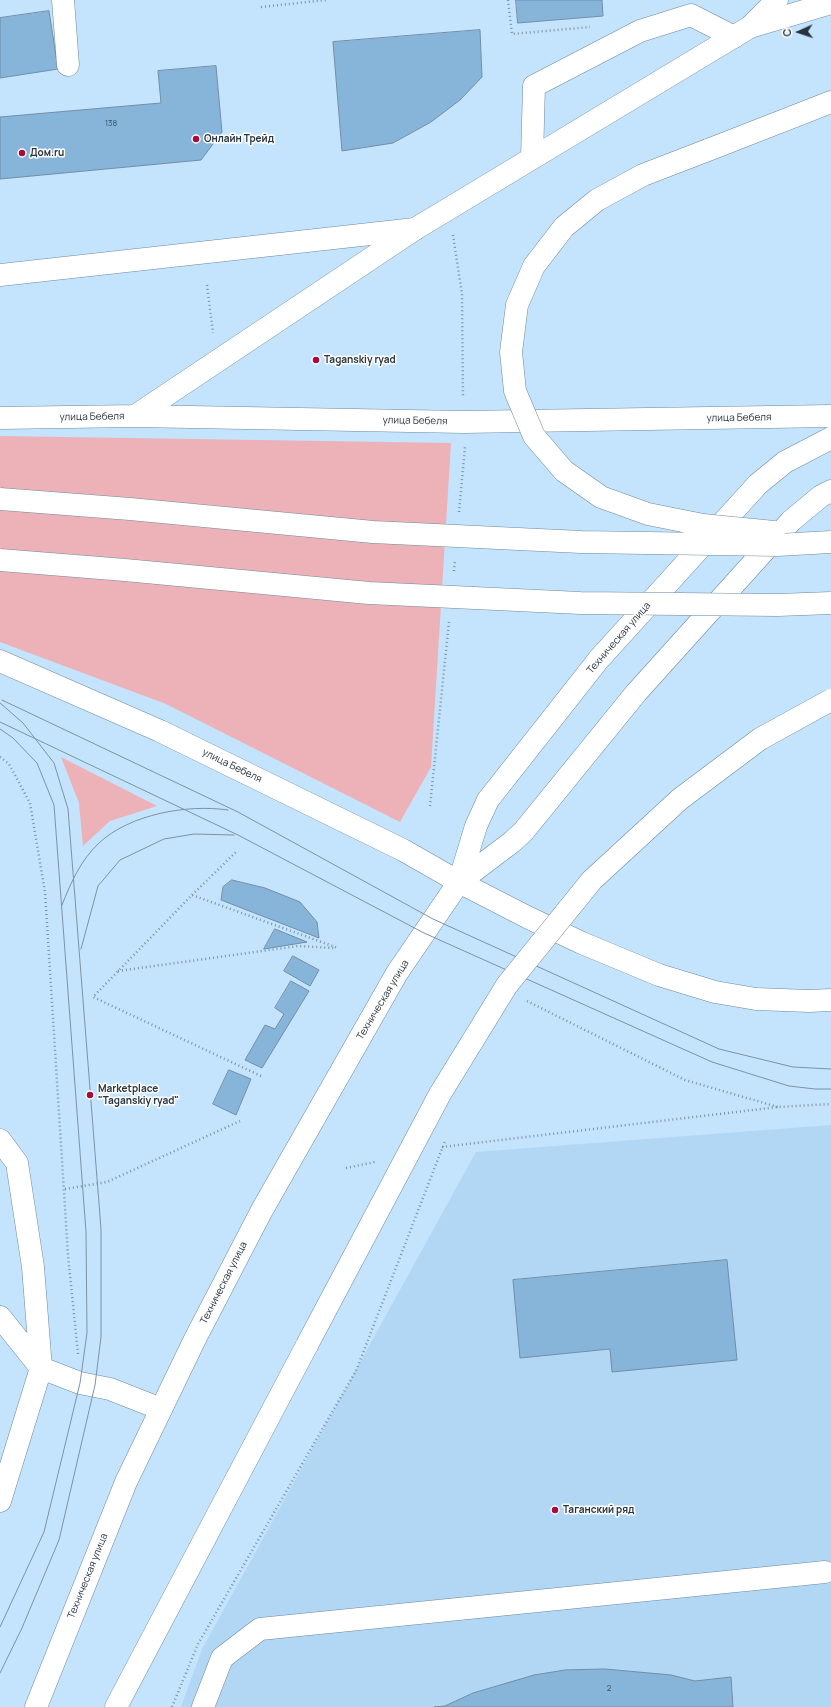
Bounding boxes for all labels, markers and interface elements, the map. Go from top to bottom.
north arrow [779,12,819,52]
text: С [779,28,794,37]
house number: 138 [105,119,117,129]
place label: Онлайн Трейд [204,133,274,145]
marker: Онлайн Трейд [191,134,201,144]
place label: Дом.ru [30,147,64,159]
marker: Дом.ru [17,148,27,158]
place label: Taganskiy ryad [324,354,396,366]
marker: Taganskiy ryad [311,355,321,365]
street label: улица Бебеля [59,410,125,424]
street label: улица Бебеля [706,411,772,425]
street label: улица Бебеля [382,414,448,428]
street label: Техническая улица [585,600,653,676]
street label: улица Бебеля [200,746,264,786]
street label: Техническая улица [354,958,412,1042]
place label: Marketplace "Taganskiy ryad" [98,1083,179,1106]
marker: Marketplace "Taganskiy ryad" [85,1090,95,1100]
street label: Техническая улица [198,1240,250,1326]
place label: Таганский ряд [563,1504,634,1516]
marker: Таганский ряд [550,1505,560,1515]
street label: Техническая улица [65,1532,111,1620]
house number: 2 [607,1684,611,1694]

